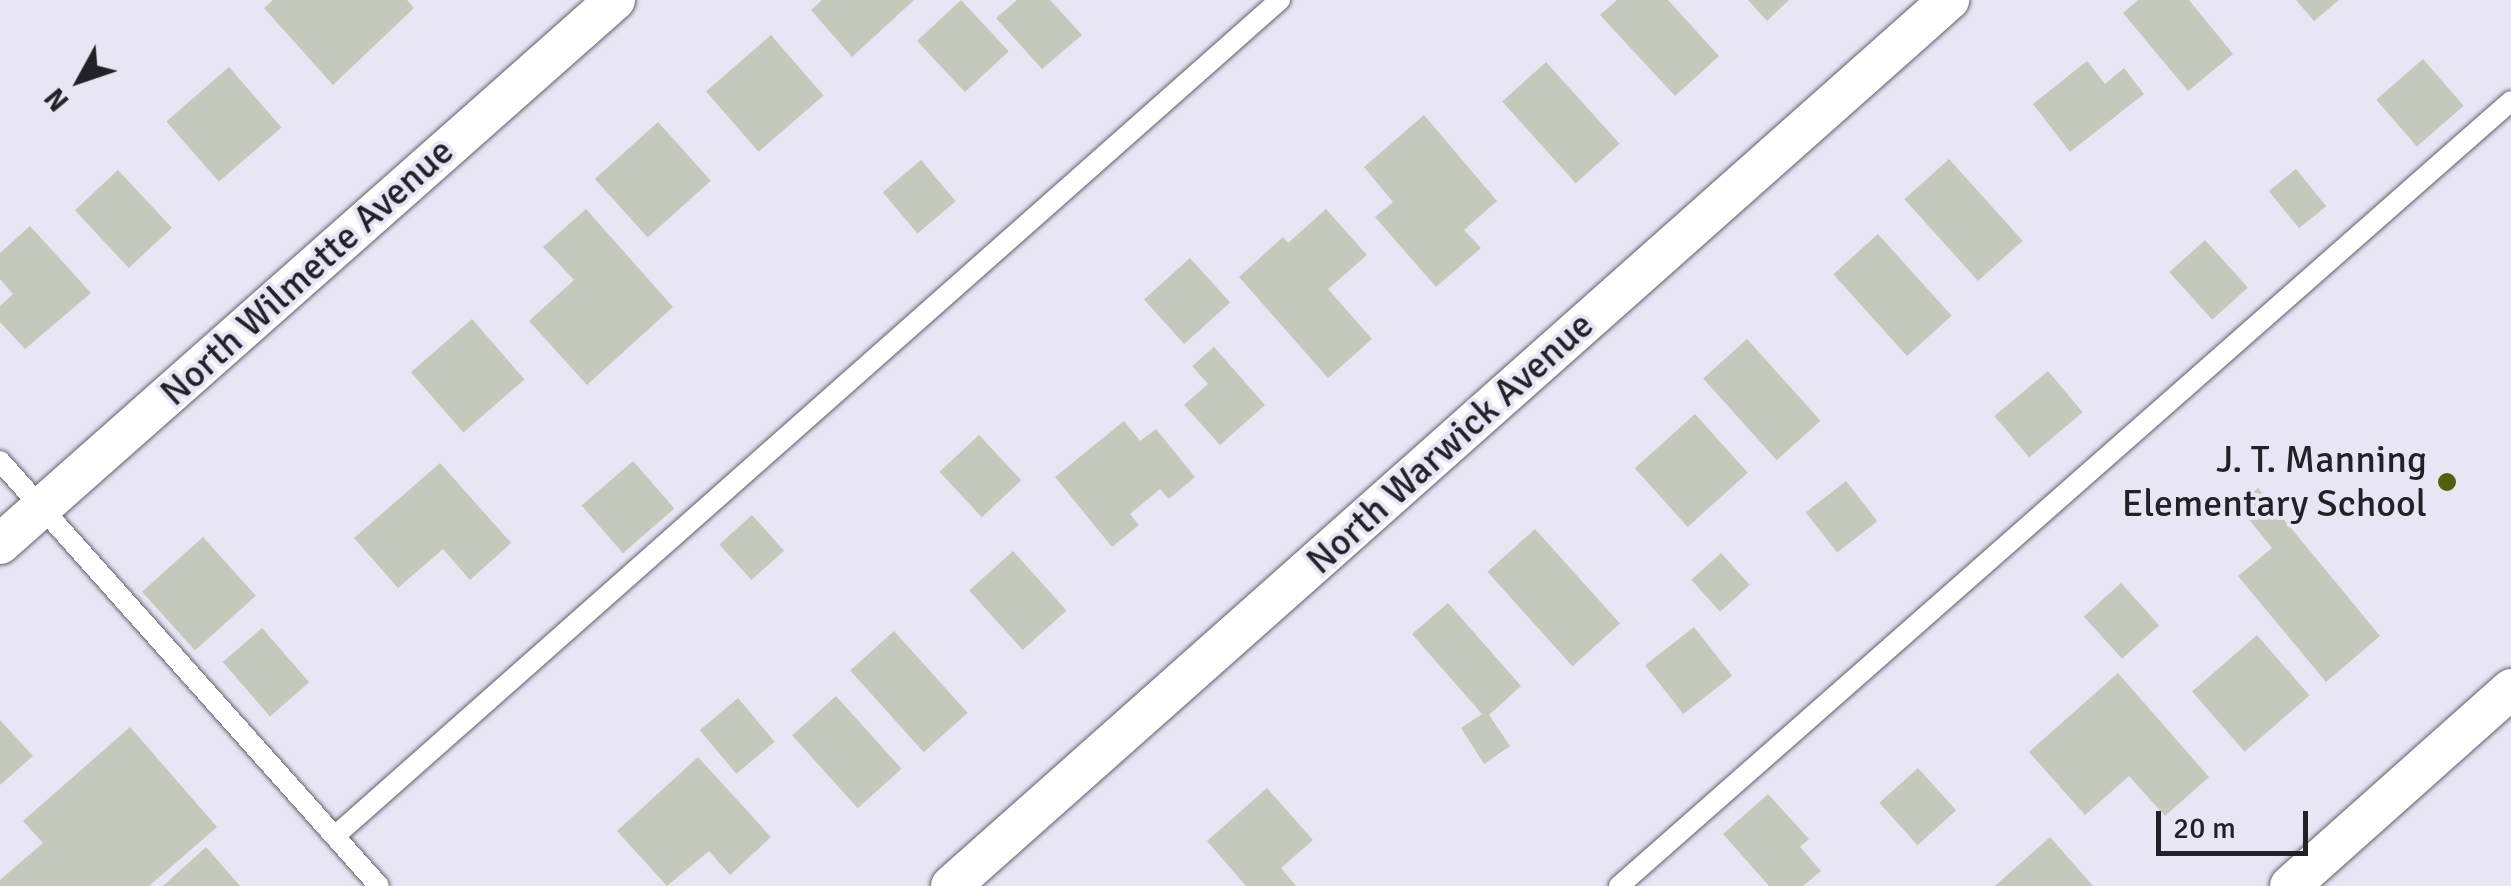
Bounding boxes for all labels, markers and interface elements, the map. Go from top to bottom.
north arrow [30,30,130,130]
text: N [38,81,76,118]
street label: North Wilmette Avenue [151,129,463,415]
street label: North Warwick Avenue [1297,302,1603,584]
place label: J. T. Manning Elementary School [2122,437,2427,526]
marker: J. T. Manning Elementary School [2436,471,2458,493]
scale bar [2161,791,2314,853]
text: 20 m [2173,810,2236,847]

